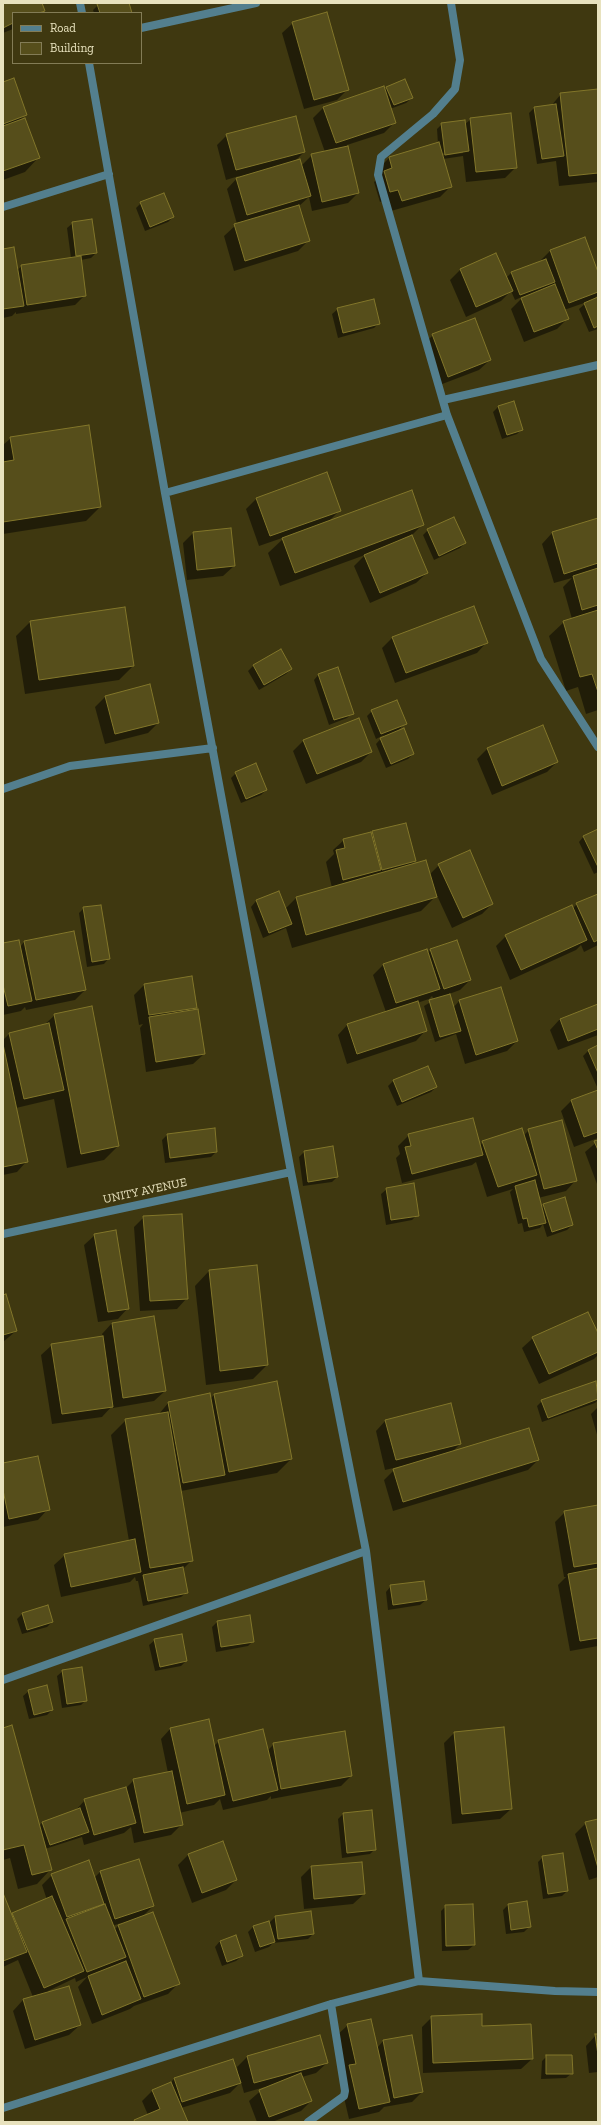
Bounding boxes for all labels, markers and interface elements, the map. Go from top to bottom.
legend [12,12,142,64]
text: Road [50,21,76,35]
text: Building [50,41,94,55]
street label: UNITY AVENUE [102,1175,188,1207]

